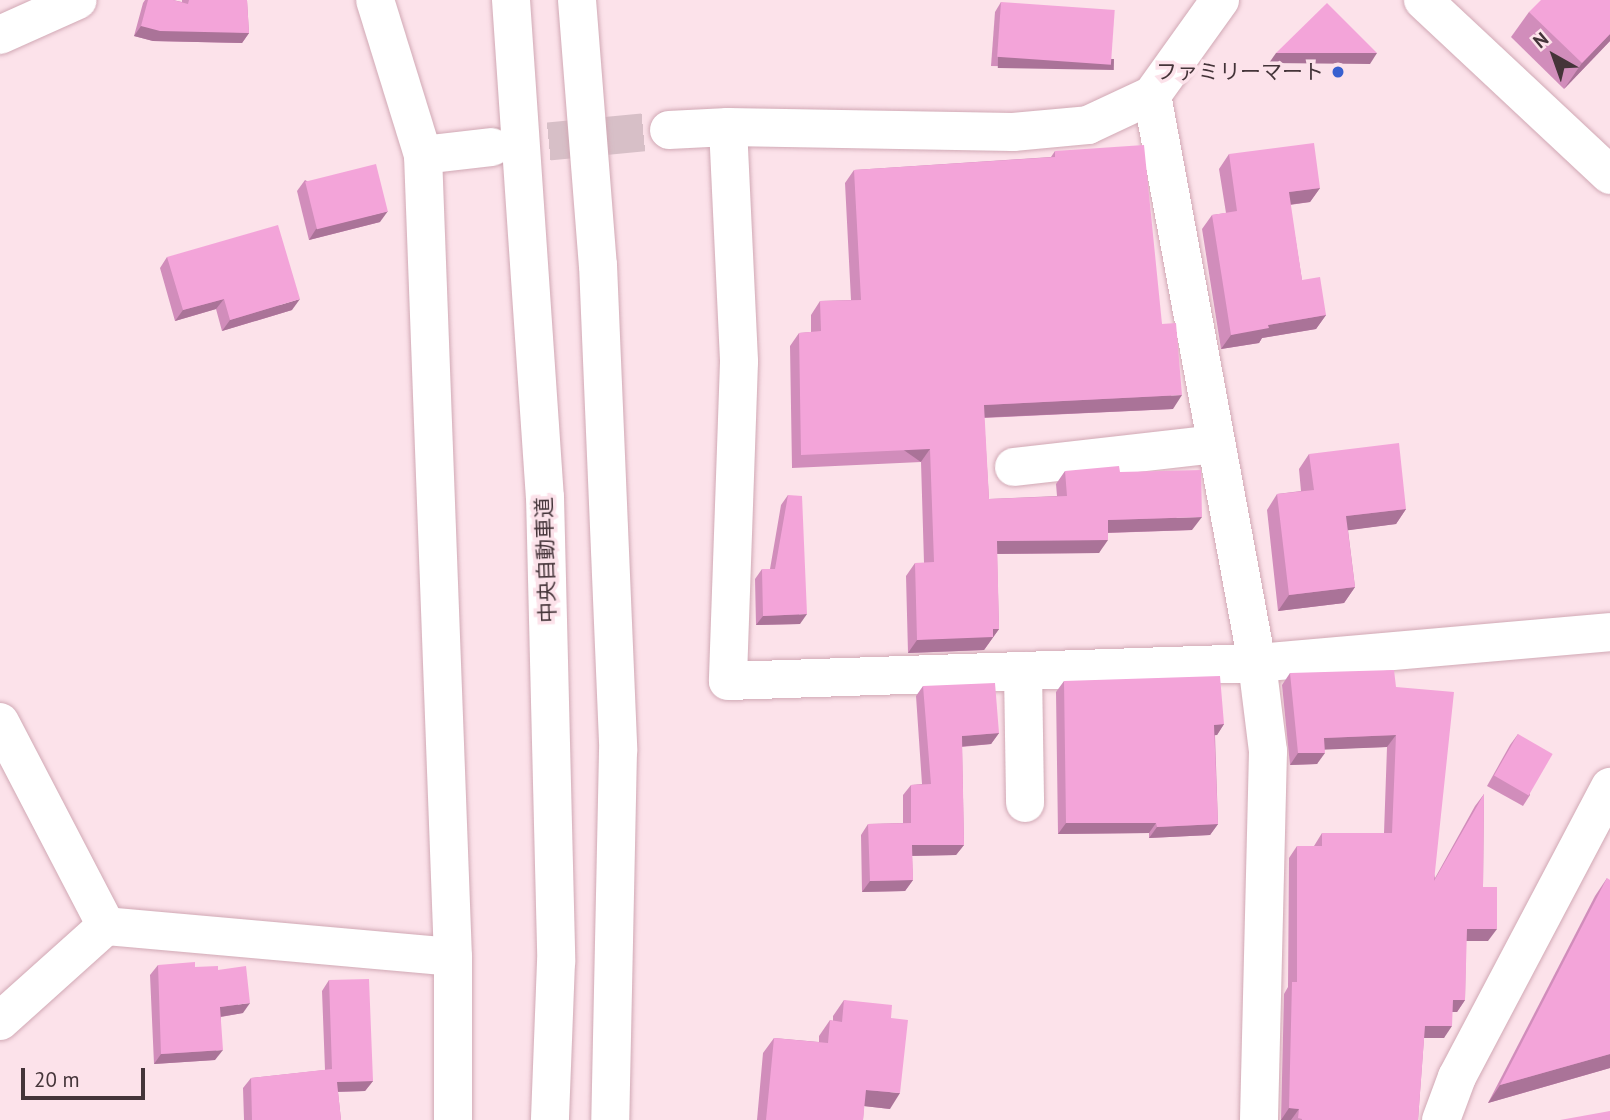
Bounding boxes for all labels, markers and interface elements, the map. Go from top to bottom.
north arrow [1519,21,1589,91]
text: N [1528,27,1553,53]
place label: ファミリーマート [1156,59,1324,85]
marker: ファミリーマート [1330,64,1346,80]
street label: 中央自動車道 [531,497,561,623]
scale bar [24,1054,149,1098]
text: 20 m [34,1066,80,1093]

